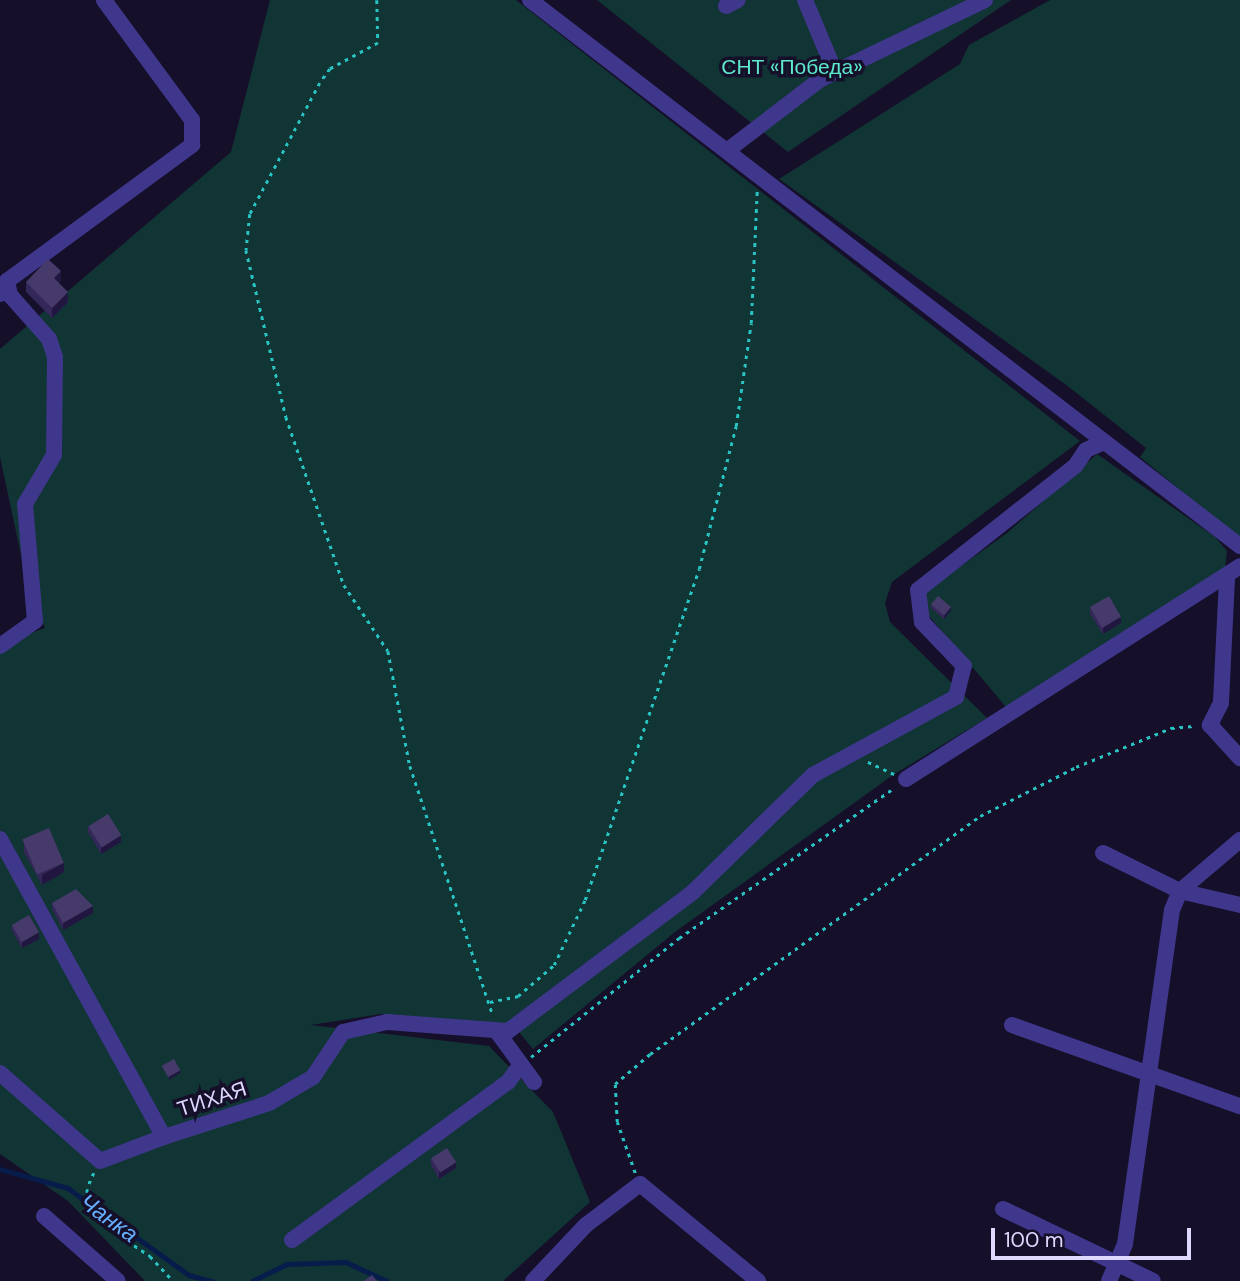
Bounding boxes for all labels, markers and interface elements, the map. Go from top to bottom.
park label: СНТ «Победа» [721,54,863,80]
street label: ТИХАЯ [174,1076,250,1122]
water label: Чанка [75,1188,143,1248]
scale bar [995,1214,1194,1258]
text: 100 m [1004,1226,1064,1254]

